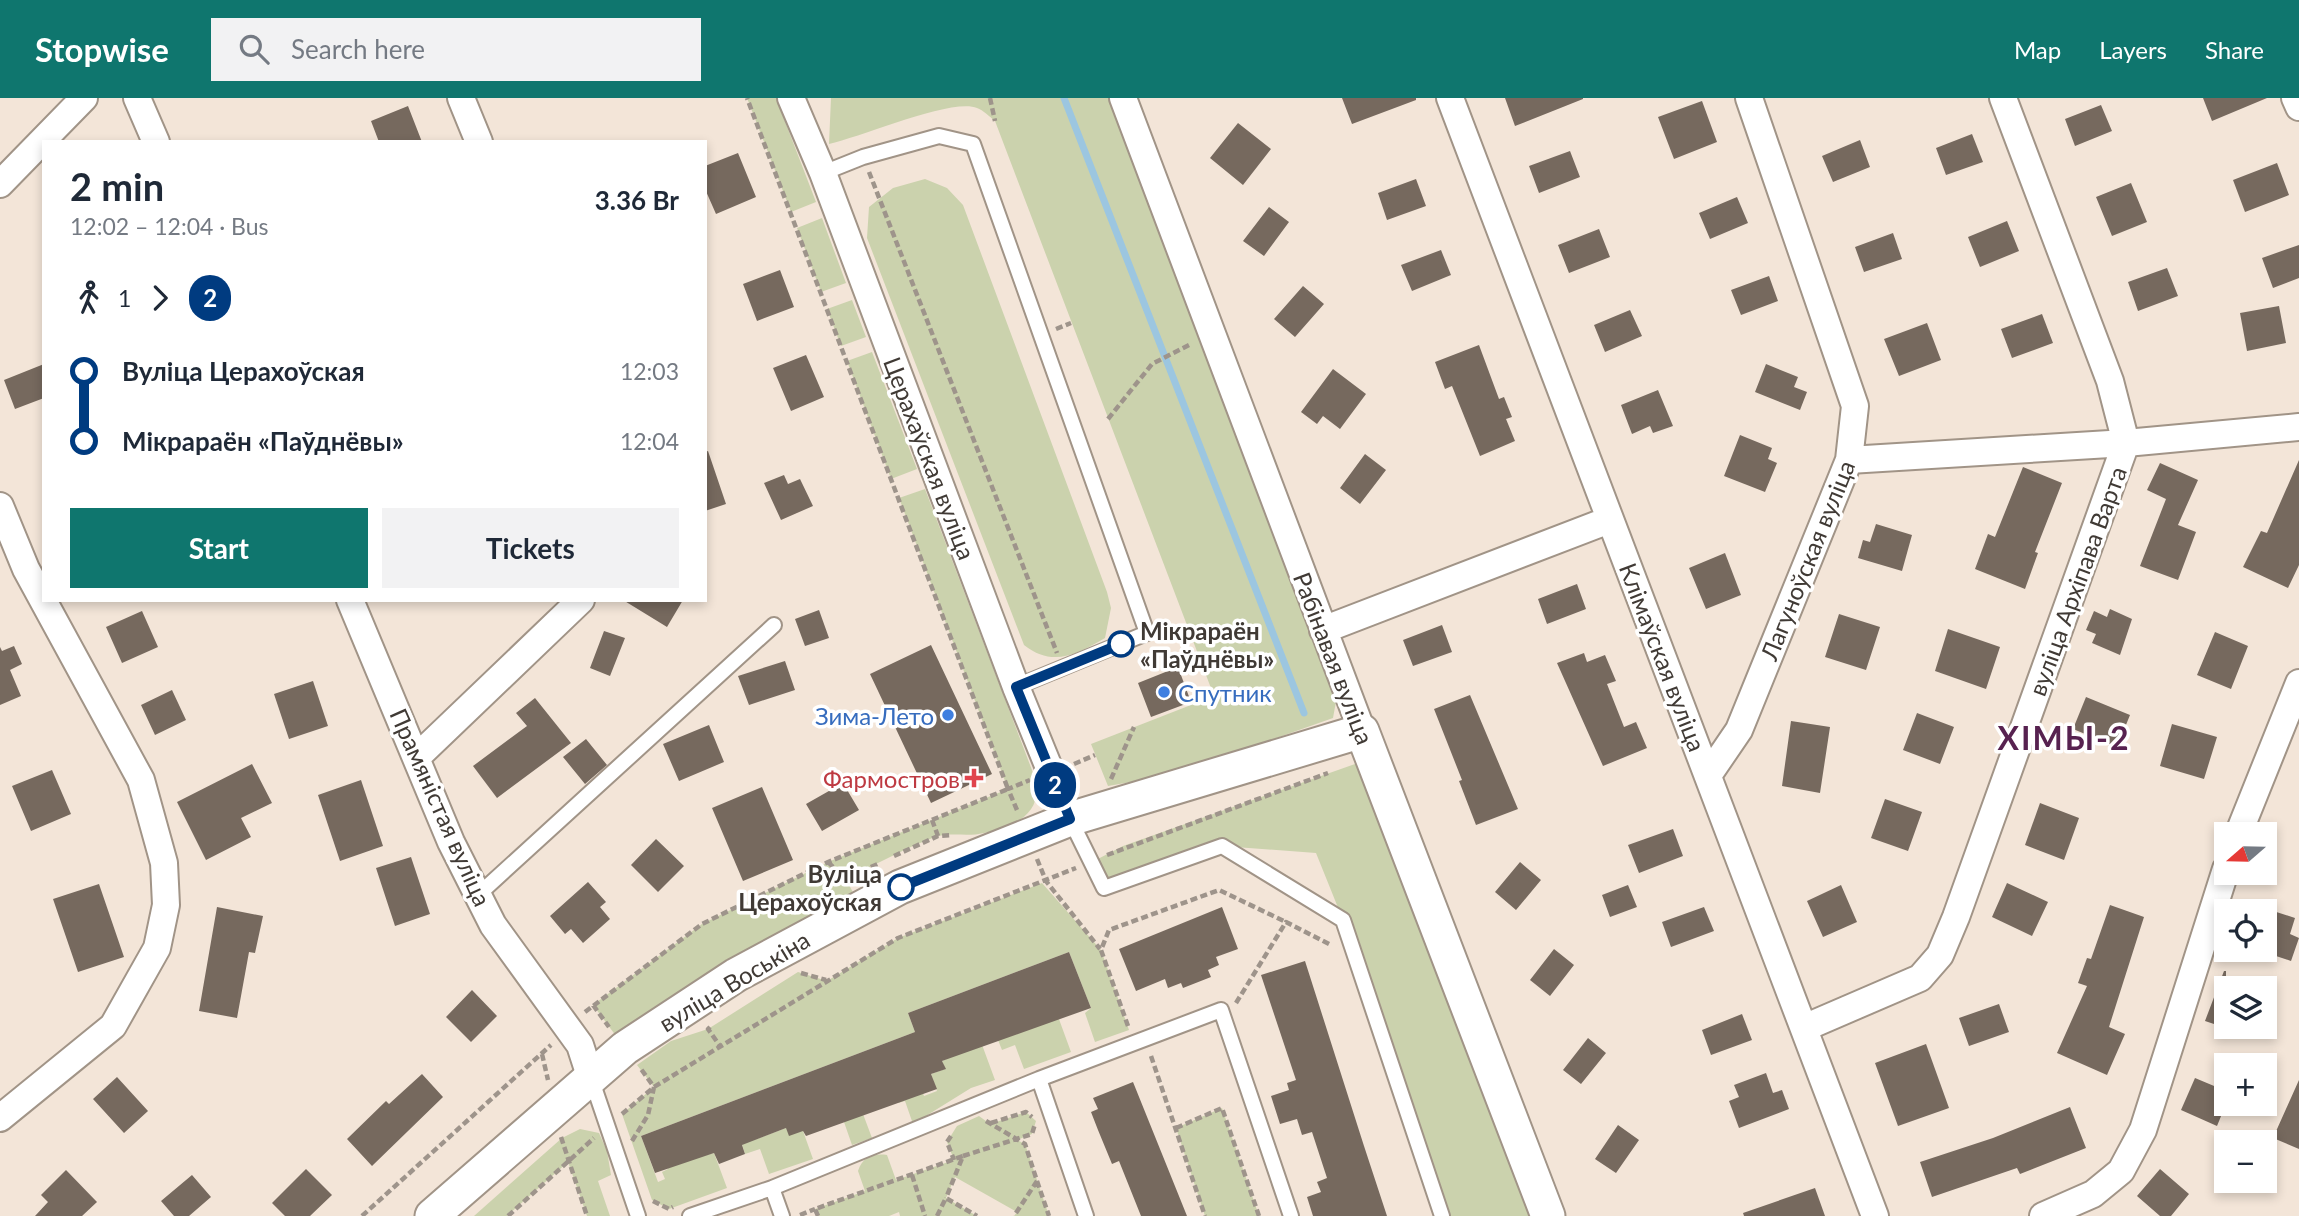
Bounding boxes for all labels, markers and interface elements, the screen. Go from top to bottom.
search box [211,18,701,81]
text: Stopwise [35,29,169,69]
icon: search [235,30,273,68]
text: Search here [291,33,425,65]
text: Map [2014,35,2061,64]
text: Layers [2099,35,2167,64]
text: Share [2205,35,2264,64]
text: 2 min [70,163,164,209]
text: 3.36 Br [595,184,679,216]
text: 12:02 – 12:04 · Bus [70,212,269,240]
icon: walk [70,279,108,317]
icon: forward [141,279,179,317]
text: 2 [203,283,217,312]
text: 1 [118,284,131,312]
street label: Церахаўская вуліца [878,353,982,563]
text: Вуліца Церахоўская [122,355,365,387]
text: 12:03 [620,357,679,385]
text: Мікрараён «Паўднёвы» [122,425,404,457]
text: 12:04 [620,427,679,455]
street label: Лагуноўская вуліца [1753,456,1860,665]
street label: вуліца Архіпава Варта [2022,462,2132,700]
button: Start [70,508,368,588]
button: Tickets [382,508,679,588]
street label: Клімаўская вуліца [1614,559,1712,755]
street label: Рабінавая вуліца [1288,568,1380,748]
place label: Мікрараён «Паўднёвы» [1140,616,1274,673]
marker: Мікрараён «Паўднёвы» [1108,631,1134,657]
place label: Спутник [1178,678,1272,707]
marker: Спутник [1156,684,1172,700]
place label: Зима-Лето [815,701,934,730]
street label: Прамяністая вуліца [384,704,498,910]
marker: Зима-Лето [940,707,956,723]
district label: ХІМЫ-2 [1997,718,2131,757]
line badge: 2 [1032,762,1078,808]
place label: Фармостров [823,764,960,793]
marker: Фармостров [966,770,982,786]
text: 2 [1048,770,1062,799]
north arrow [2214,822,2277,886]
map controls [2214,822,2277,1193]
place label: Вуліца Церахоўская [738,859,882,916]
marker: Вуліца Церахоўская [888,874,914,900]
button: locate [2214,899,2277,962]
street label: вуліца Воськіна [653,925,815,1037]
button: layers [2214,976,2277,1039]
button: + [2214,1053,2277,1116]
button: − [2214,1130,2277,1193]

